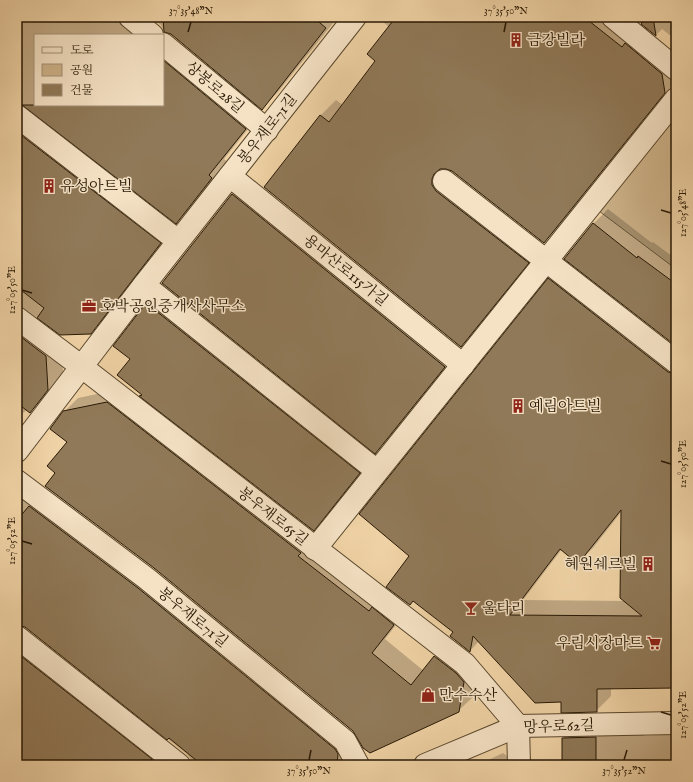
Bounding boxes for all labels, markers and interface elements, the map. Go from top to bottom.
text: 37°35'48"N [169,5,213,18]
text: 37°35'50"N [484,5,528,18]
place label: 금강빌라 [527,31,585,50]
building icon: 금강빌라 [508,32,524,48]
legend [34,34,164,106]
text: 도로 [70,43,94,58]
street label: 상봉로28길 [181,57,248,117]
text: 공원 [70,63,93,78]
text: 건물 [70,83,94,98]
street label: 봉우재로71길 [234,90,301,169]
place label: 유성아트빌 [60,177,132,196]
building icon: 유성아트빌 [41,178,57,194]
text: 127°05'48"E [677,189,690,237]
street label: 용마산로115가길 [299,230,392,310]
text: 127°05'50"E [6,266,19,314]
place label: 호박공인중개사사무소 [100,297,245,316]
office icon: 호박공인중개사사무소 [81,298,97,314]
place label: 예림아트빌 [529,397,601,416]
building icon: 예림아트빌 [510,398,526,414]
text: 127°05'50"E [677,440,690,488]
street label: 봉우재로65길 [234,483,312,550]
text: 127°05'52"E [6,517,19,565]
place label: 혜원쉐르빌 [565,555,637,574]
building icon: 혜원쉐르빌 [640,556,656,572]
street label: 봉우재로71길 [154,583,232,652]
place label: 울타리 [482,599,525,618]
bar icon: 울타리 [463,600,479,616]
place label: 우림시장마트 [556,634,643,653]
supermarket icon: 우림시장마트 [646,635,662,651]
place label: 만수수산 [439,686,497,705]
shop icon: 만수수산 [420,687,436,703]
text: 127°05'52"E [677,691,690,739]
street label: 망우로62길 [523,716,595,737]
text: 37°35'50"N [287,765,331,778]
text: 37°35'52"N [602,765,646,778]

